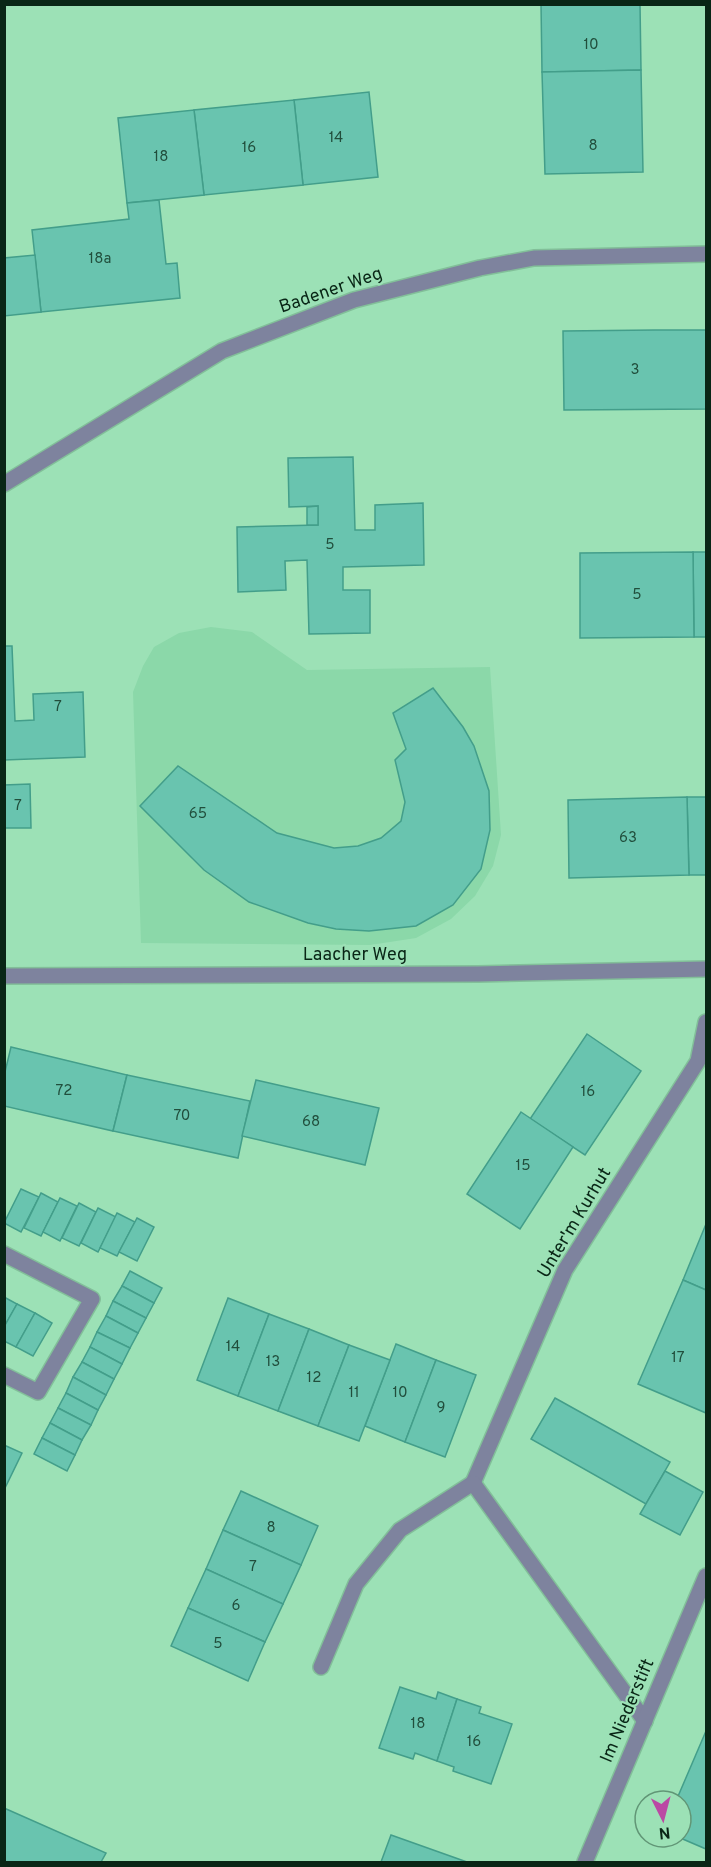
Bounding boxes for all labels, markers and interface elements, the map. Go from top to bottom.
house number: 10 [583,36,599,55]
house number: 14 [329,129,343,148]
house number: 8 [588,137,598,156]
house number: 16 [242,139,256,158]
house number: 18 [154,148,168,167]
house number: 18a [89,250,111,269]
street label: Badener Weg [276,263,386,319]
house number: 3 [630,361,640,380]
house number: 5 [325,536,335,555]
house number: 5 [632,586,642,605]
house number: 7 [54,698,62,717]
house number: 7 [14,797,22,816]
house number: 65 [189,805,207,824]
house number: 63 [619,829,637,848]
street label: Laacher Weg [303,944,407,967]
house number: 72 [56,1082,72,1101]
house number: 16 [581,1083,595,1102]
house number: 70 [173,1107,191,1126]
house number: 68 [302,1113,320,1132]
house number: 15 [516,1157,530,1176]
street label: Unter'm Kurhut [533,1163,617,1283]
house number: 14 [226,1338,240,1357]
house number: 17 [671,1349,685,1368]
house number: 13 [266,1353,280,1372]
house number: 12 [307,1369,321,1388]
house number: 11 [348,1384,360,1403]
house number: 10 [392,1384,408,1403]
house number: 9 [437,1399,445,1418]
house number: 8 [266,1519,276,1538]
house number: 7 [249,1558,257,1577]
house number: 6 [232,1597,241,1616]
house number: 5 [213,1635,223,1654]
street label: Im Niederstift [596,1655,660,1767]
house number: 18 [411,1715,425,1734]
house number: 16 [467,1733,481,1752]
north arrow [633,1789,693,1849]
text: N [658,1821,671,1842]

